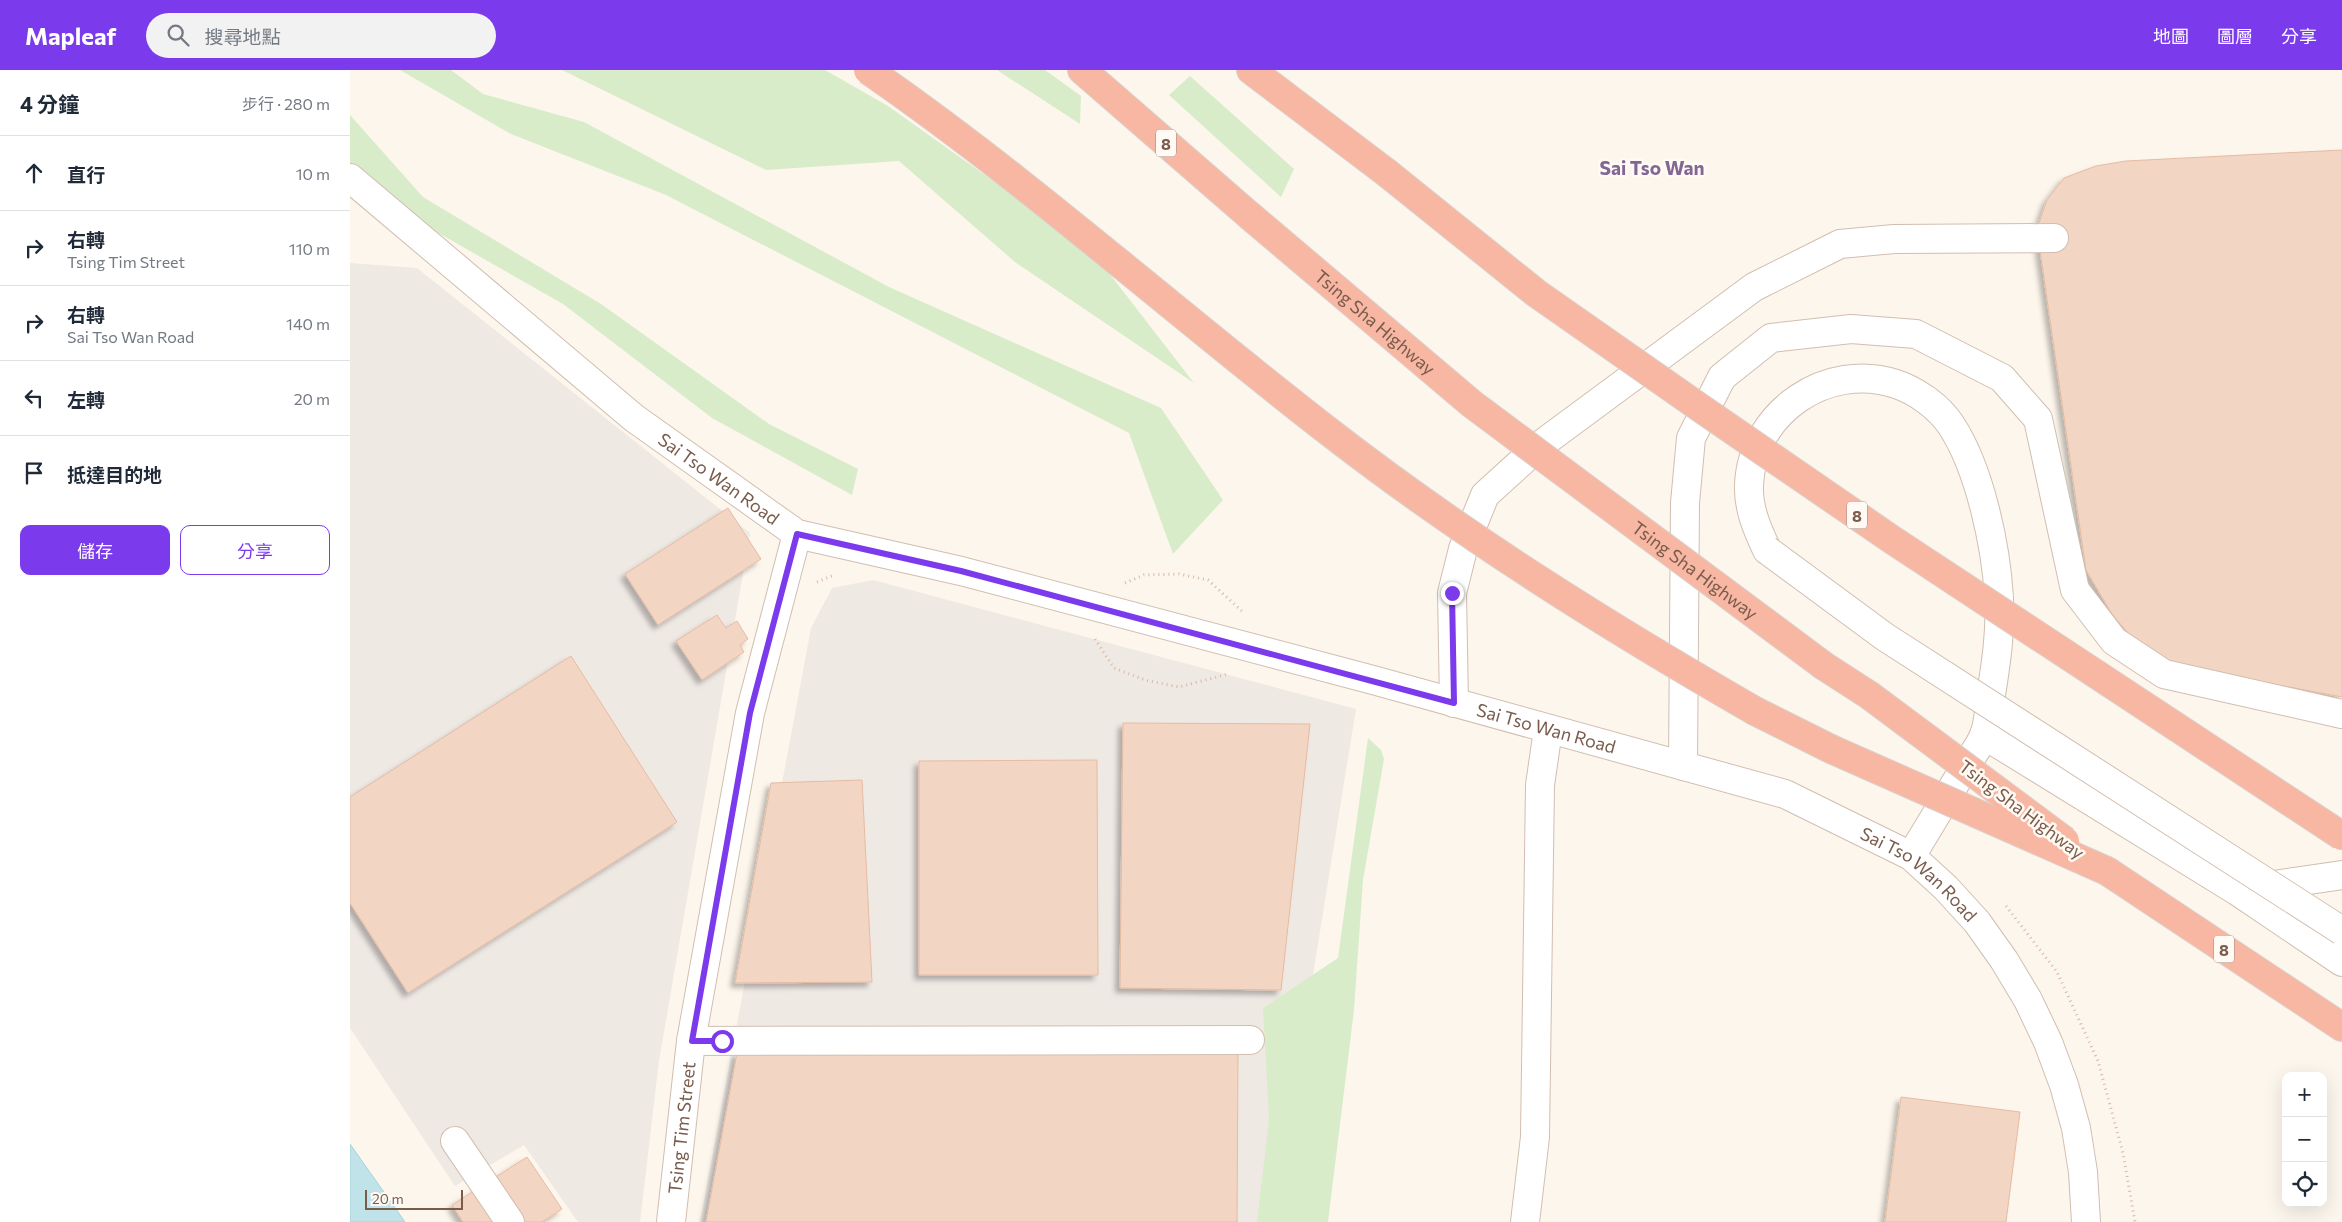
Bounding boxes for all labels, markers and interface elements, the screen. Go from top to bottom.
search box [146,13,496,58]
text: Mapleaf [25,21,116,50]
icon: search [164,21,192,49]
text: 搜尋地點 [204,25,280,48]
text: 地圖 [2153,25,2189,47]
text: 圖層 [2217,25,2253,47]
text: 分享 [2281,25,2317,47]
text: 4 分鐘 [20,91,79,116]
text: 步行 · 280 m [242,94,330,113]
road number: 8 [1156,129,1176,156]
district label: Sai Tso Wan [1600,156,1705,179]
icon: ahead [20,159,48,187]
text: 直行 [67,163,105,186]
text: 10 m [296,164,330,183]
text: 右轉 [67,228,105,251]
icon: right [20,234,48,262]
text: 110 m [289,239,330,258]
text: Tsing Tim Street [67,252,185,271]
street label: Tsing Sha Highway [1310,265,1440,379]
text: 右轉 [67,303,105,326]
icon: right [20,309,48,337]
text: 140 m [286,314,330,333]
text: Sai Tso Wan Road [67,327,194,346]
icon: left [20,384,48,412]
text: 左轉 [67,388,105,411]
text: 20 m [294,389,330,408]
street label: Sai Tso Wan Road [654,428,784,529]
icon: arrive [20,459,48,487]
text: 抵達目的地 [67,463,162,486]
road number: 8 [1847,502,1867,528]
street label: Tsing Sha Highway [1628,516,1762,624]
button: 儲存 [20,525,170,575]
button: 分享 [180,525,330,575]
route end [1441,582,1464,605]
street label: Sai Tso Wan Road [1474,698,1618,758]
street label: Tsing Sha Highway [1955,755,2089,863]
street label: Sai Tso Wan Road [1857,822,1982,926]
road number: 8 [2214,936,2234,962]
route start [711,1030,734,1053]
street label: Tsing Tim Street [663,1060,700,1195]
map controls [2282,1072,2327,1207]
button: + [2282,1072,2327,1117]
button: − [2282,1117,2327,1162]
button: locate [2282,1162,2327,1207]
scale bar [365,1187,462,1210]
text: 20 m [372,1190,404,1207]

